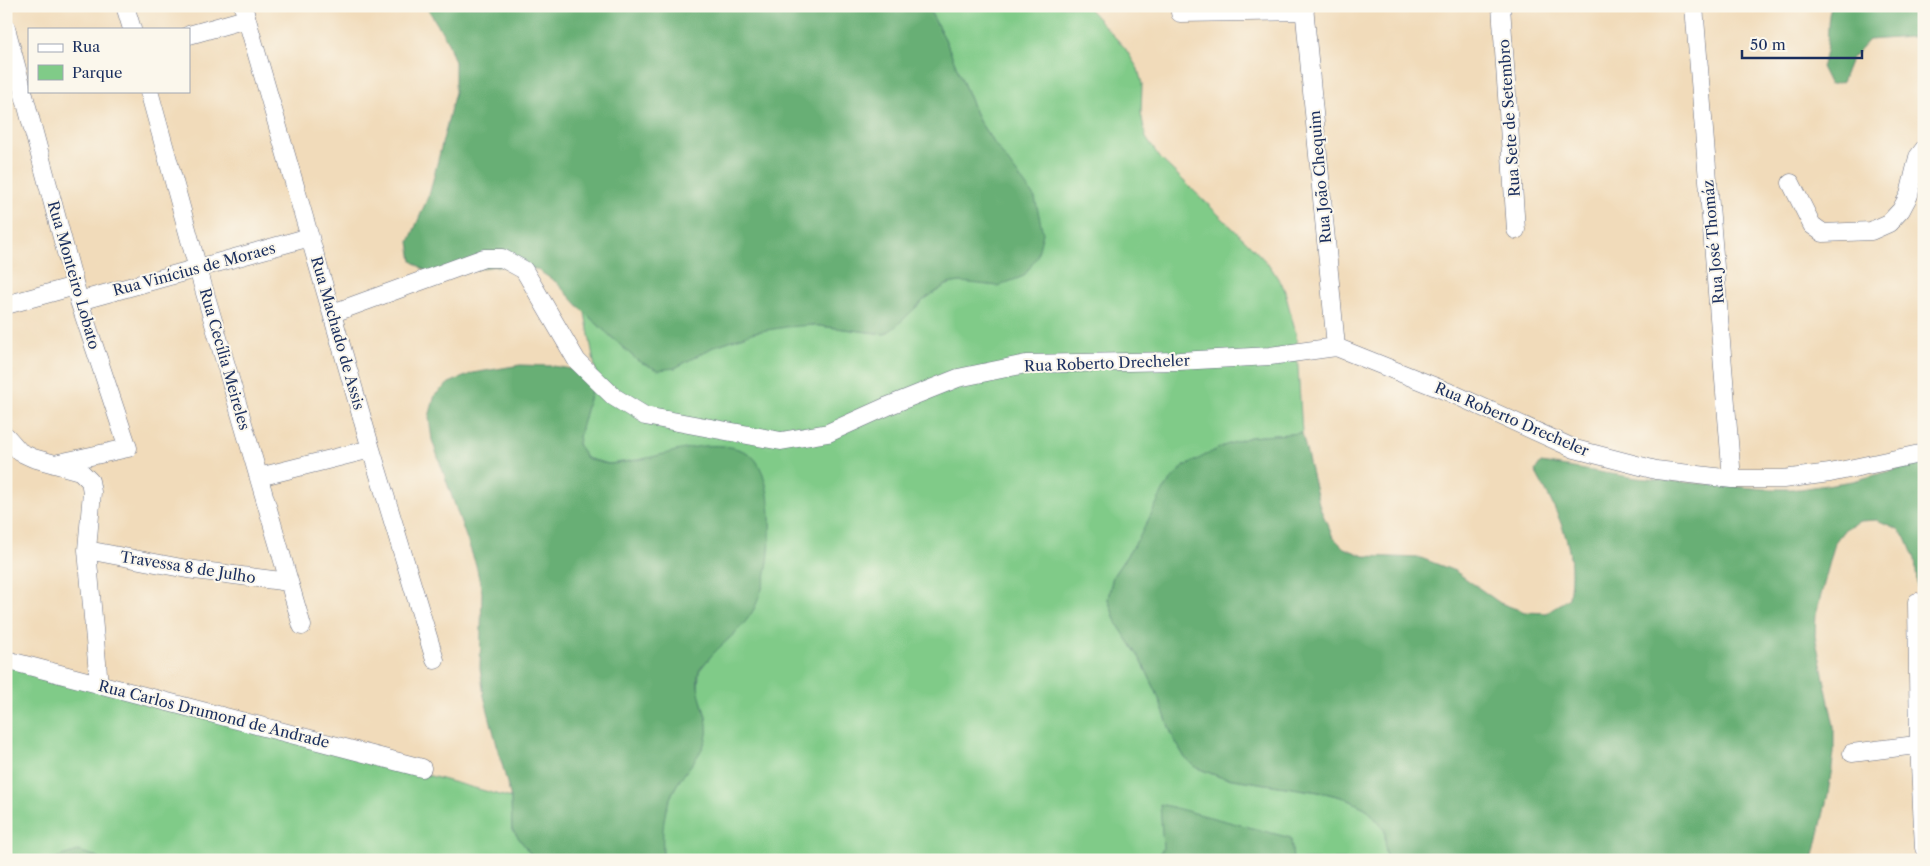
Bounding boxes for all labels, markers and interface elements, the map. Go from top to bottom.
legend [28,28,190,92]
scale bar [1742,28,1862,60]
text: 50 m [1750,35,1786,54]
text: Rua [72,37,100,56]
street label: Rua Sete de Setembro [1494,39,1524,197]
text: Parque [72,63,122,82]
street label: Rua João Chequim [1305,110,1335,244]
street label: Rua José Thomáz [1698,179,1728,305]
street label: Rua Monteiro Lobato [44,199,104,351]
street label: Rua Vinícius de Moraes [111,238,277,300]
street label: Rua Machado de Assis [307,254,369,412]
street label: Rua Cecília Meireles [196,286,254,432]
street label: Rua Roberto Drecheler [1024,351,1191,375]
street label: Rua Roberto Drecheler [1432,378,1593,460]
street label: Travessa 8 de Julho [119,547,257,587]
street label: Rua Carlos Drumond de Andrade [96,676,332,752]

